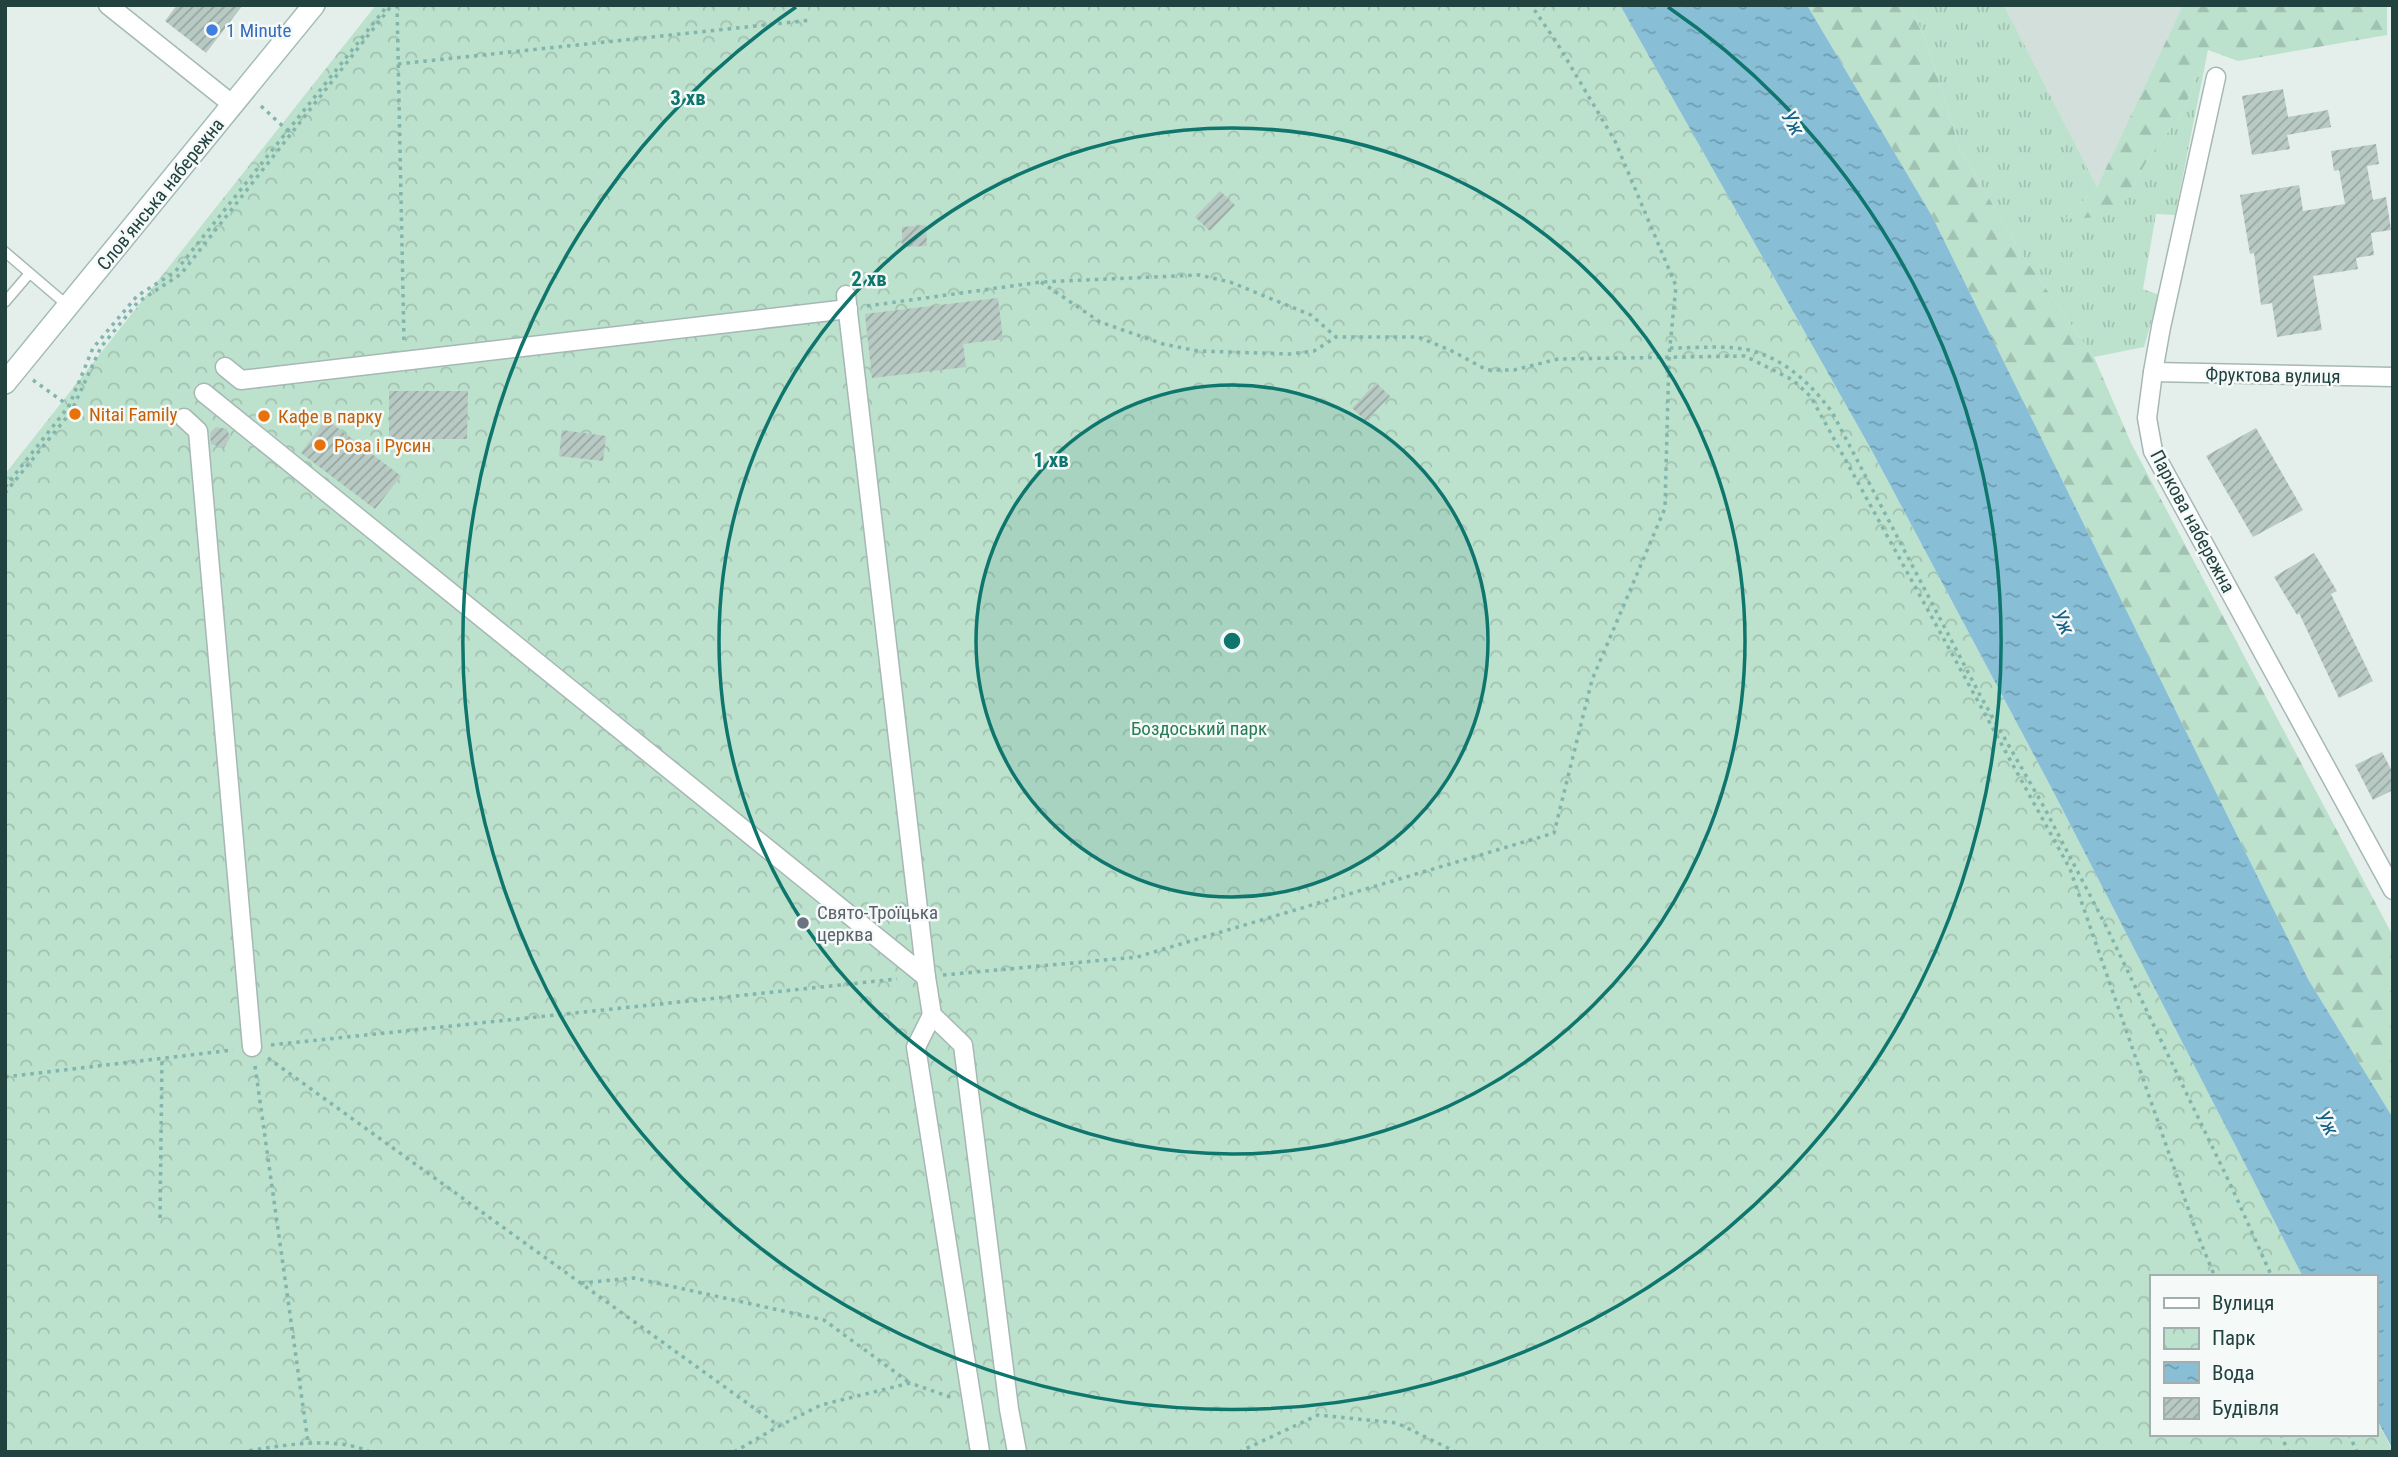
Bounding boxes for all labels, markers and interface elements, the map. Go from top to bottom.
place label: 1 Minute [226,19,291,42]
marker: 1 Minute [204,22,220,38]
text: 3 хв [670,86,706,110]
water label: Уж [1777,106,1810,140]
street label: Словʼянська набережна [92,114,229,275]
text: 2 хв [851,267,887,291]
street label: Фруктова вулиця [2205,363,2341,388]
place label: Nitai Family [89,403,178,426]
place label: Кафе в парку [278,405,382,428]
marker: Nitai Family [67,406,83,422]
marker: Кафе в парку [256,408,272,424]
place label: Роза і Русин [334,434,431,457]
marker: Роза і Русин [312,437,328,453]
street label: Паркова набережна [2145,446,2240,597]
text: 1 хв [1033,448,1069,472]
water label: Уж [2047,606,2080,639]
centre of rings [1220,629,1244,653]
park label: Боздоський парк [1131,717,1267,740]
place label: Свято-Троїцька церква [817,901,938,946]
marker: Свято-Троїцька церква [795,915,811,931]
water label: Уж [2311,1106,2344,1140]
legend [2150,1275,2377,1436]
text: Вулиця [2212,1291,2274,1315]
text: Парк [2212,1326,2256,1350]
text: Вода [2212,1361,2255,1385]
text: Будівля [2212,1396,2279,1420]

